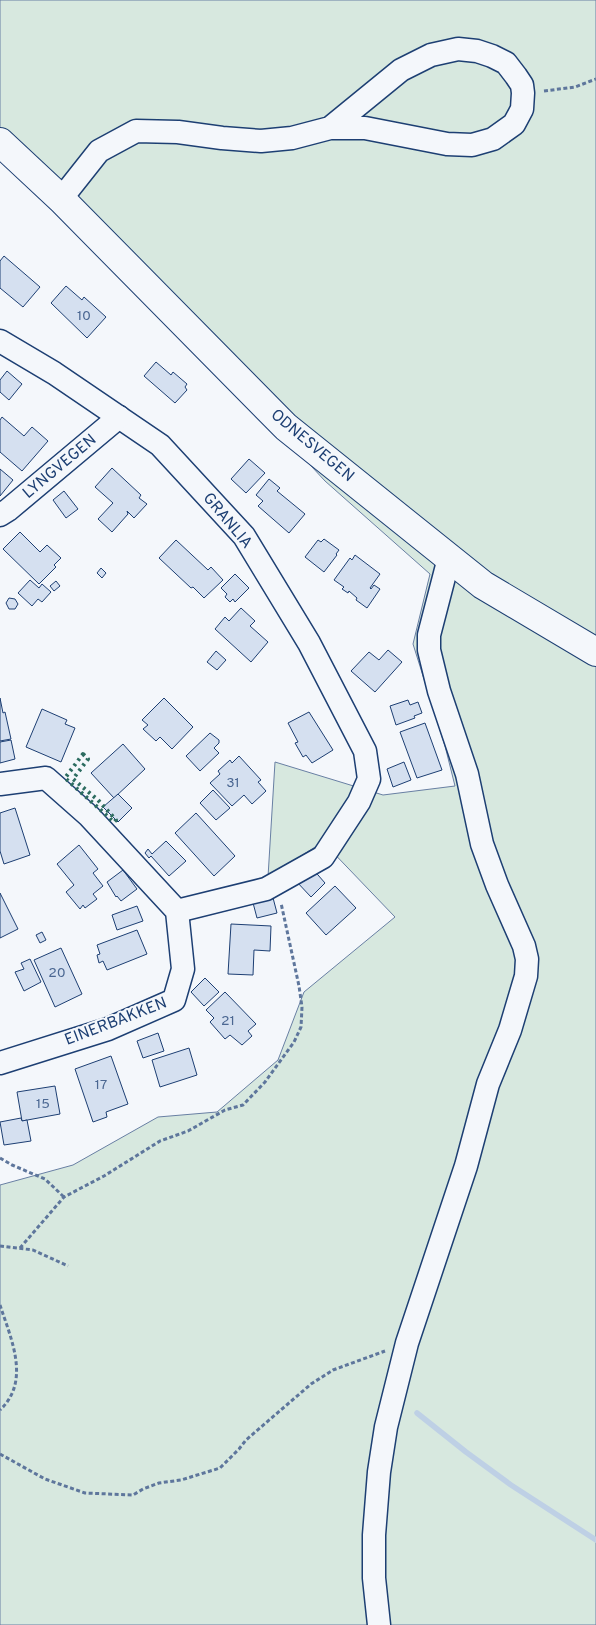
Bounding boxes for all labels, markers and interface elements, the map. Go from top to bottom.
house number: 10 [77,308,91,325]
street label: ODNESVEGEN [266,405,358,487]
street label: LYNGVEGEN [19,430,101,504]
street label: GRANLIA [198,489,256,553]
house number: 31 [226,775,240,792]
house number: 20 [48,965,66,982]
street label: EINERBAKKEN [62,993,170,1051]
house number: 21 [221,1013,235,1030]
house number: 17 [95,1077,107,1094]
house number: 15 [36,1096,50,1113]

